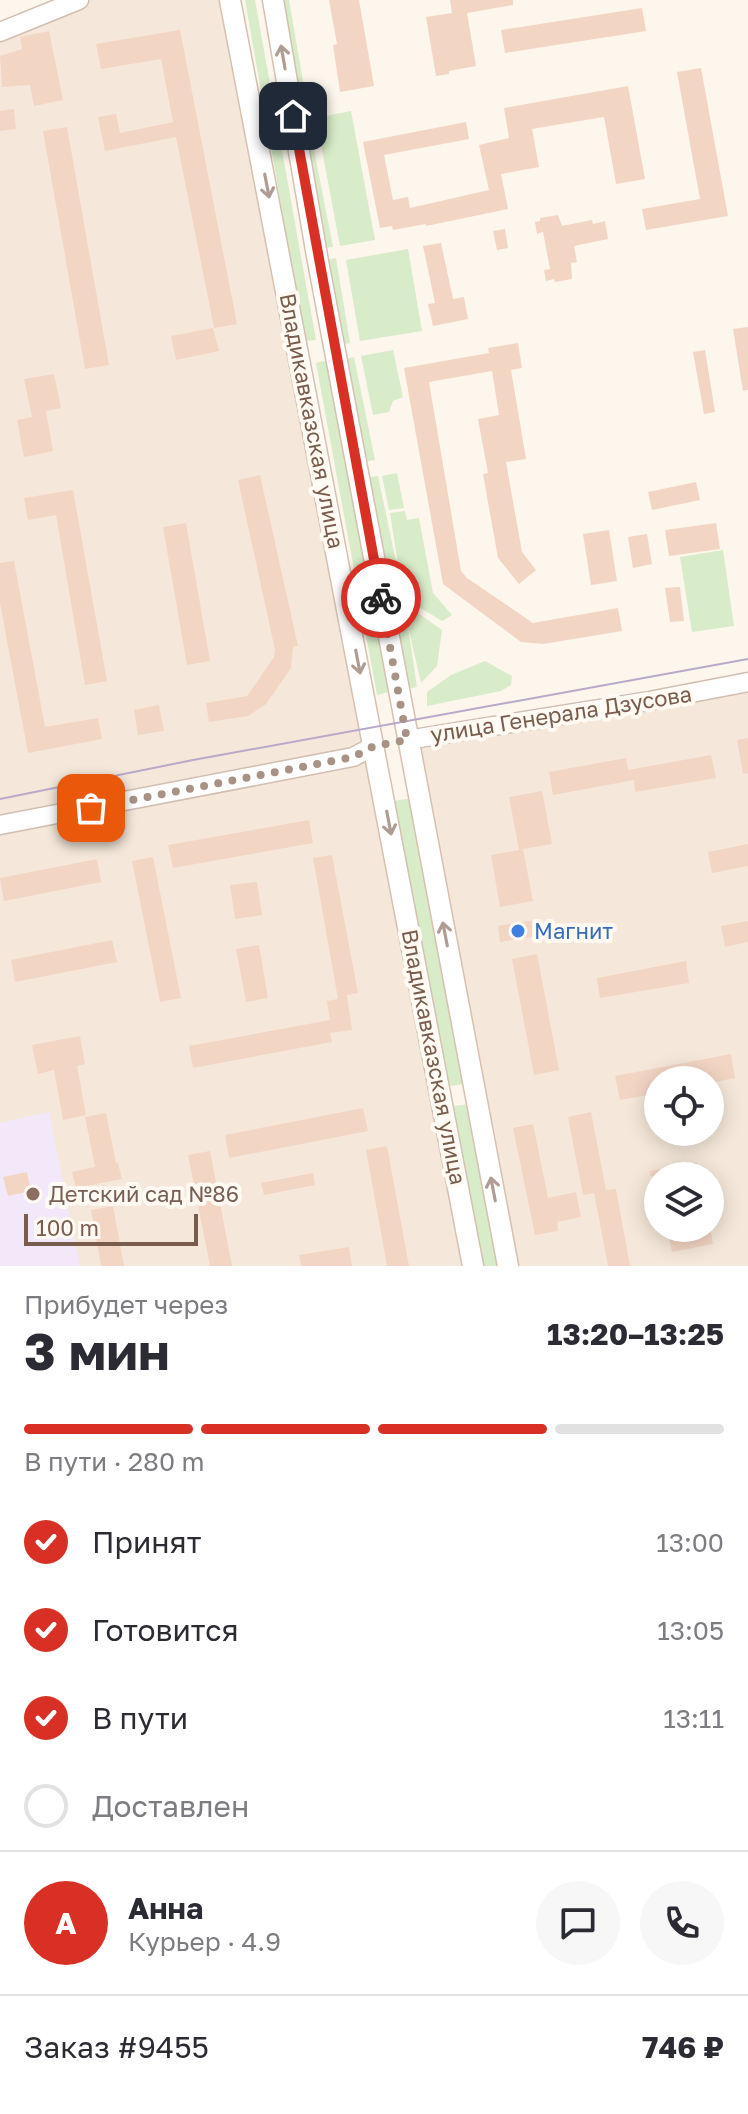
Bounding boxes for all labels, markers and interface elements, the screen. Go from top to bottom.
one-way arrow [275,45,290,70]
pin [259,82,327,150]
icon: home [271,94,315,138]
one-way arrow [260,173,275,199]
street label: Владикавказская улица [274,291,351,551]
courier [341,558,421,638]
icon: bike [359,576,403,620]
one-way arrow [352,648,367,674]
street label: улица Генерала Дзусова [428,679,694,748]
pin [57,774,125,842]
icon: bag [69,786,113,830]
one-way arrow [383,810,398,835]
place label: Магнит [534,917,613,944]
one-way arrow [437,922,452,947]
marker: Магнит [509,922,527,940]
street label: Владикавказская улица [396,927,473,1187]
map controls [644,1066,724,1242]
button: locate [644,1066,724,1146]
button: layers [644,1162,724,1242]
one-way arrow [485,1177,500,1203]
place label: Детский сад №86 [49,1180,239,1207]
marker: Детский сад №86 [24,1185,42,1203]
scale bar [24,1210,198,1246]
text: 100 m [36,1214,99,1241]
text: Прибудет через [24,1289,228,1320]
text: 13:20–13:25 [547,1316,724,1352]
text: 3 мин [24,1319,170,1381]
text: В пути · 280 m [24,1446,205,1477]
icon: check [24,1520,68,1564]
text: Принят [92,1524,201,1560]
text: 13:00 [656,1527,724,1558]
icon: check [24,1608,68,1652]
text: Готовится [92,1612,239,1648]
text: 13:05 [657,1615,724,1646]
icon: check [24,1696,68,1740]
text: В пути [92,1700,188,1736]
text: 13:11 [663,1703,724,1734]
text: Доставлен [92,1788,249,1824]
button: chat [536,1881,620,1965]
button: phone [640,1881,724,1965]
text: Анна [128,1890,203,1926]
text: А [55,1905,77,1941]
text: Курьер · 4.9 [128,1926,281,1957]
text: Заказ #9455 [24,2029,209,2065]
text: 746 ₽ [642,2029,724,2065]

